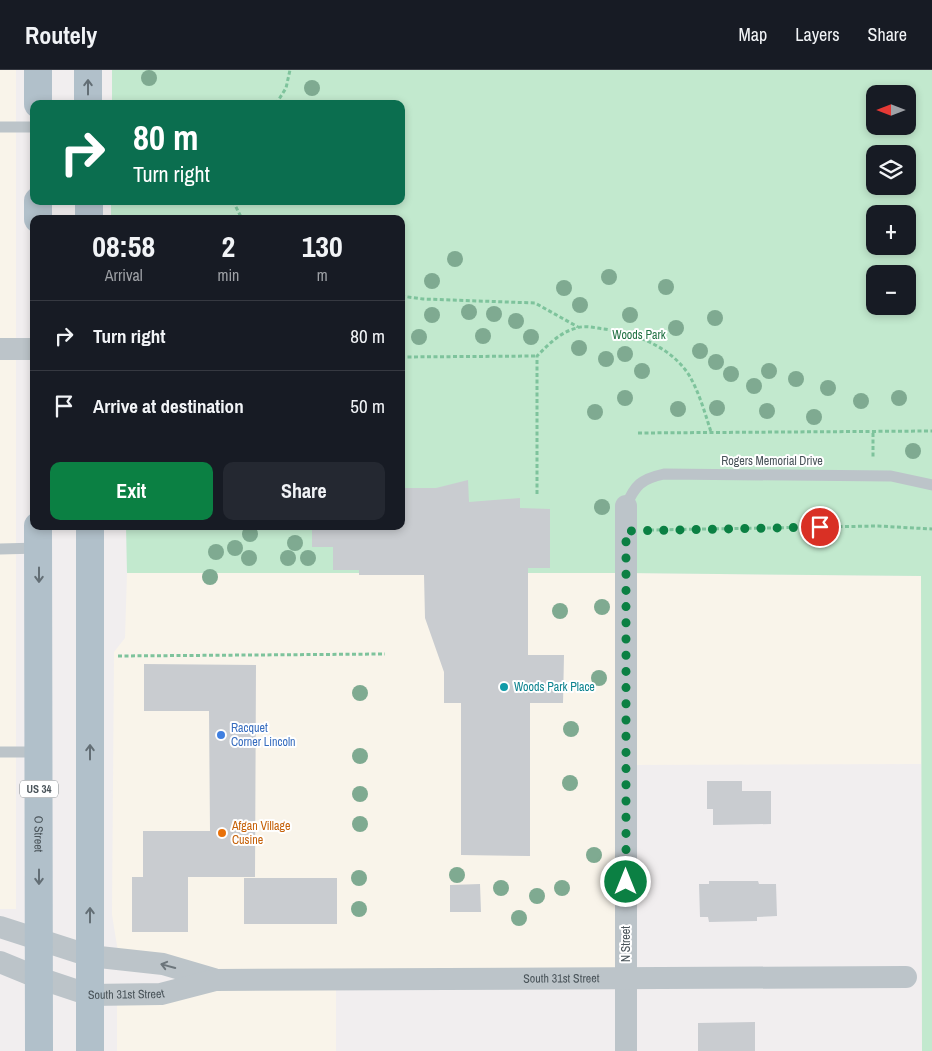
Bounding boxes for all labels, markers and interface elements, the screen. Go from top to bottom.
text: Routely [25,19,97,51]
text: Map [739,22,767,47]
text: Layers [795,22,840,47]
text: Share [868,22,907,47]
one-way arrow [83,79,93,96]
north arrow [866,85,916,135]
map controls [866,85,916,315]
text: 80 m [133,114,198,161]
icon: right [50,120,115,185]
button: layers [866,145,916,195]
text: Turn right [133,159,210,189]
button: + [866,205,916,255]
text: 08:58 [92,226,155,266]
text: 2 [222,226,235,266]
text: 130 [302,226,343,266]
text: Arrival [105,264,143,286]
text: min [217,264,239,286]
text: m [317,264,328,286]
button: − [866,265,916,315]
icon: right [50,322,78,350]
text: Turn right [93,323,165,349]
text: 80 m [350,323,385,349]
park label: Woods Park [612,327,666,343]
icon: arrive [50,392,78,420]
text: Arrive at destination [93,393,244,419]
text: 50 m [350,393,385,419]
street label: Rogers Memorial Drive [721,453,823,469]
button: Exit [50,462,213,520]
button: Share [223,462,385,520]
pin [799,506,841,548]
icon: arrive [806,513,834,541]
one-way arrow [34,566,44,583]
place label: Woods Park Place [514,679,595,695]
marker: Woods Park Place [498,681,510,693]
place label: Racquet Corner Lincoln [231,720,296,750]
marker: Racquet Corner Lincoln [215,729,227,741]
one-way arrow [85,745,95,761]
road number: US 34 [20,781,58,798]
street label: O Street [31,816,47,853]
place label: Afgan Village Cusine [231,818,290,848]
marker: Afgan Village Cusine [216,827,228,839]
position arrow [599,855,651,907]
one-way arrow [34,869,44,885]
one-way arrow [85,907,95,924]
street label: N Street [618,926,634,962]
one-way arrow [160,961,176,970]
street label: South 31st Street [523,970,600,987]
street label: South 31st Street [88,985,166,1003]

